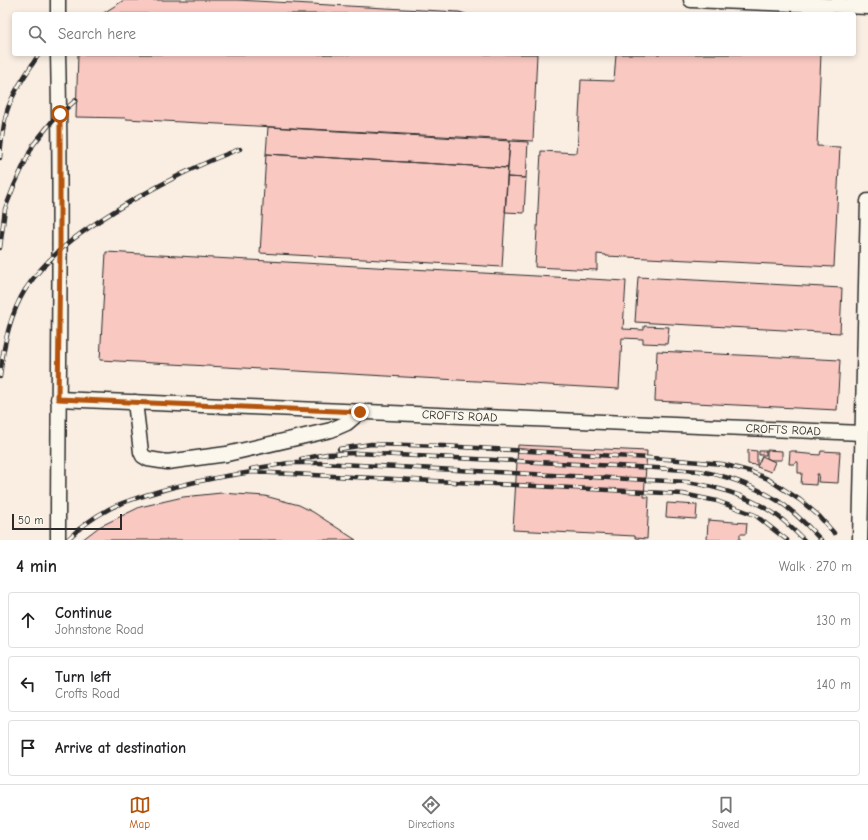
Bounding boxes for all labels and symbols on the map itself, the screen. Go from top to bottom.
route start [51,105,69,123]
route end [351,403,369,421]
street label: CROFTS ROAD [422,407,498,425]
street label: CROFTS ROAD [745,421,821,438]
scale bar [12,512,122,531]

